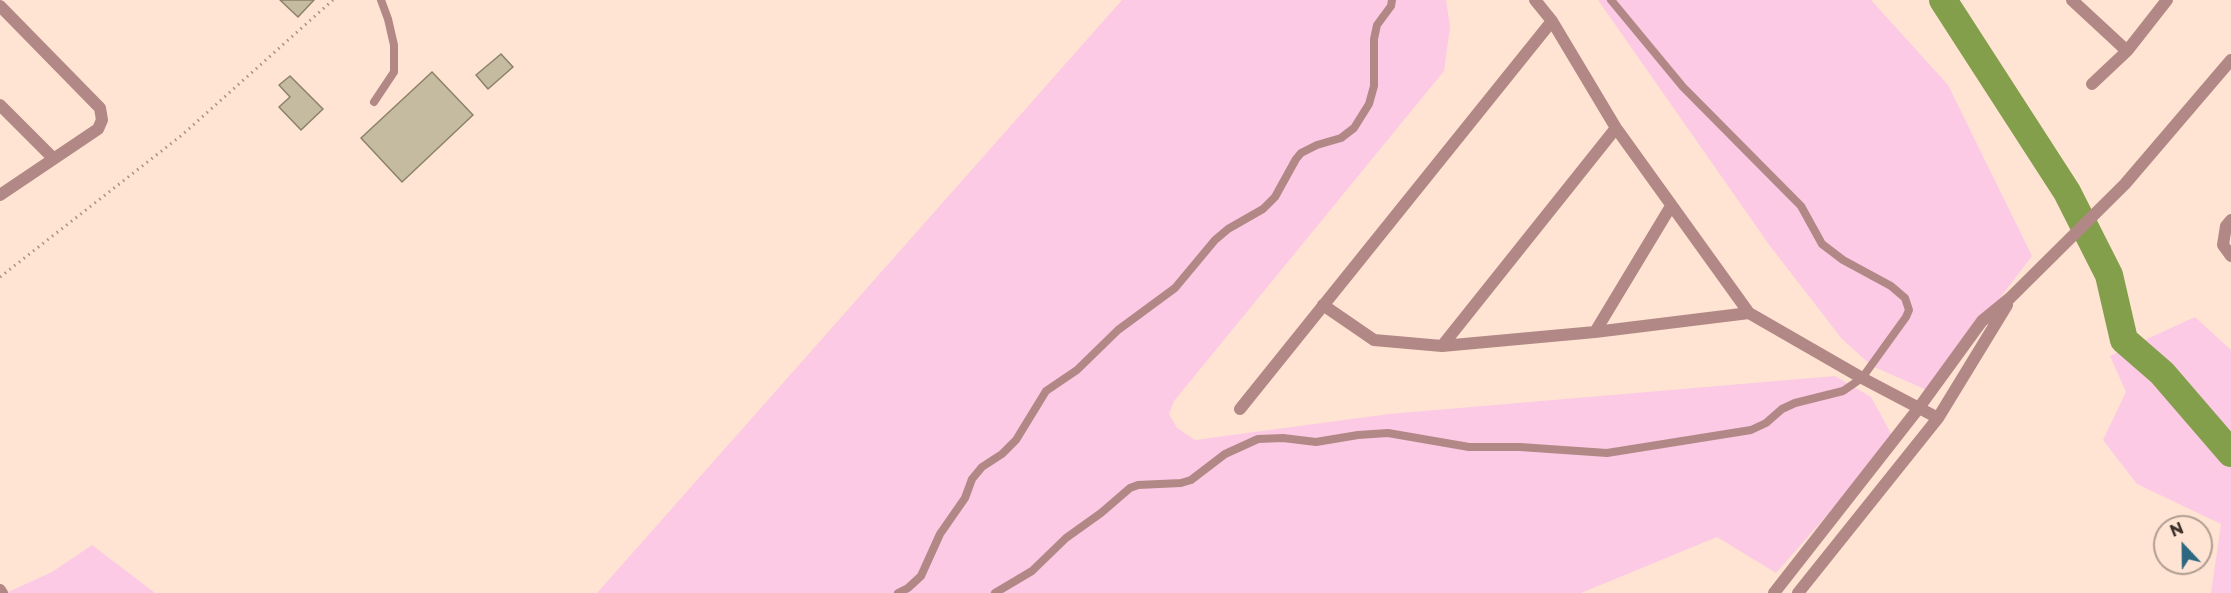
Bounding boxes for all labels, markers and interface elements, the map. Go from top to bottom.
north arrow [2153,515,2213,575]
text: N [2167,518,2186,541]

